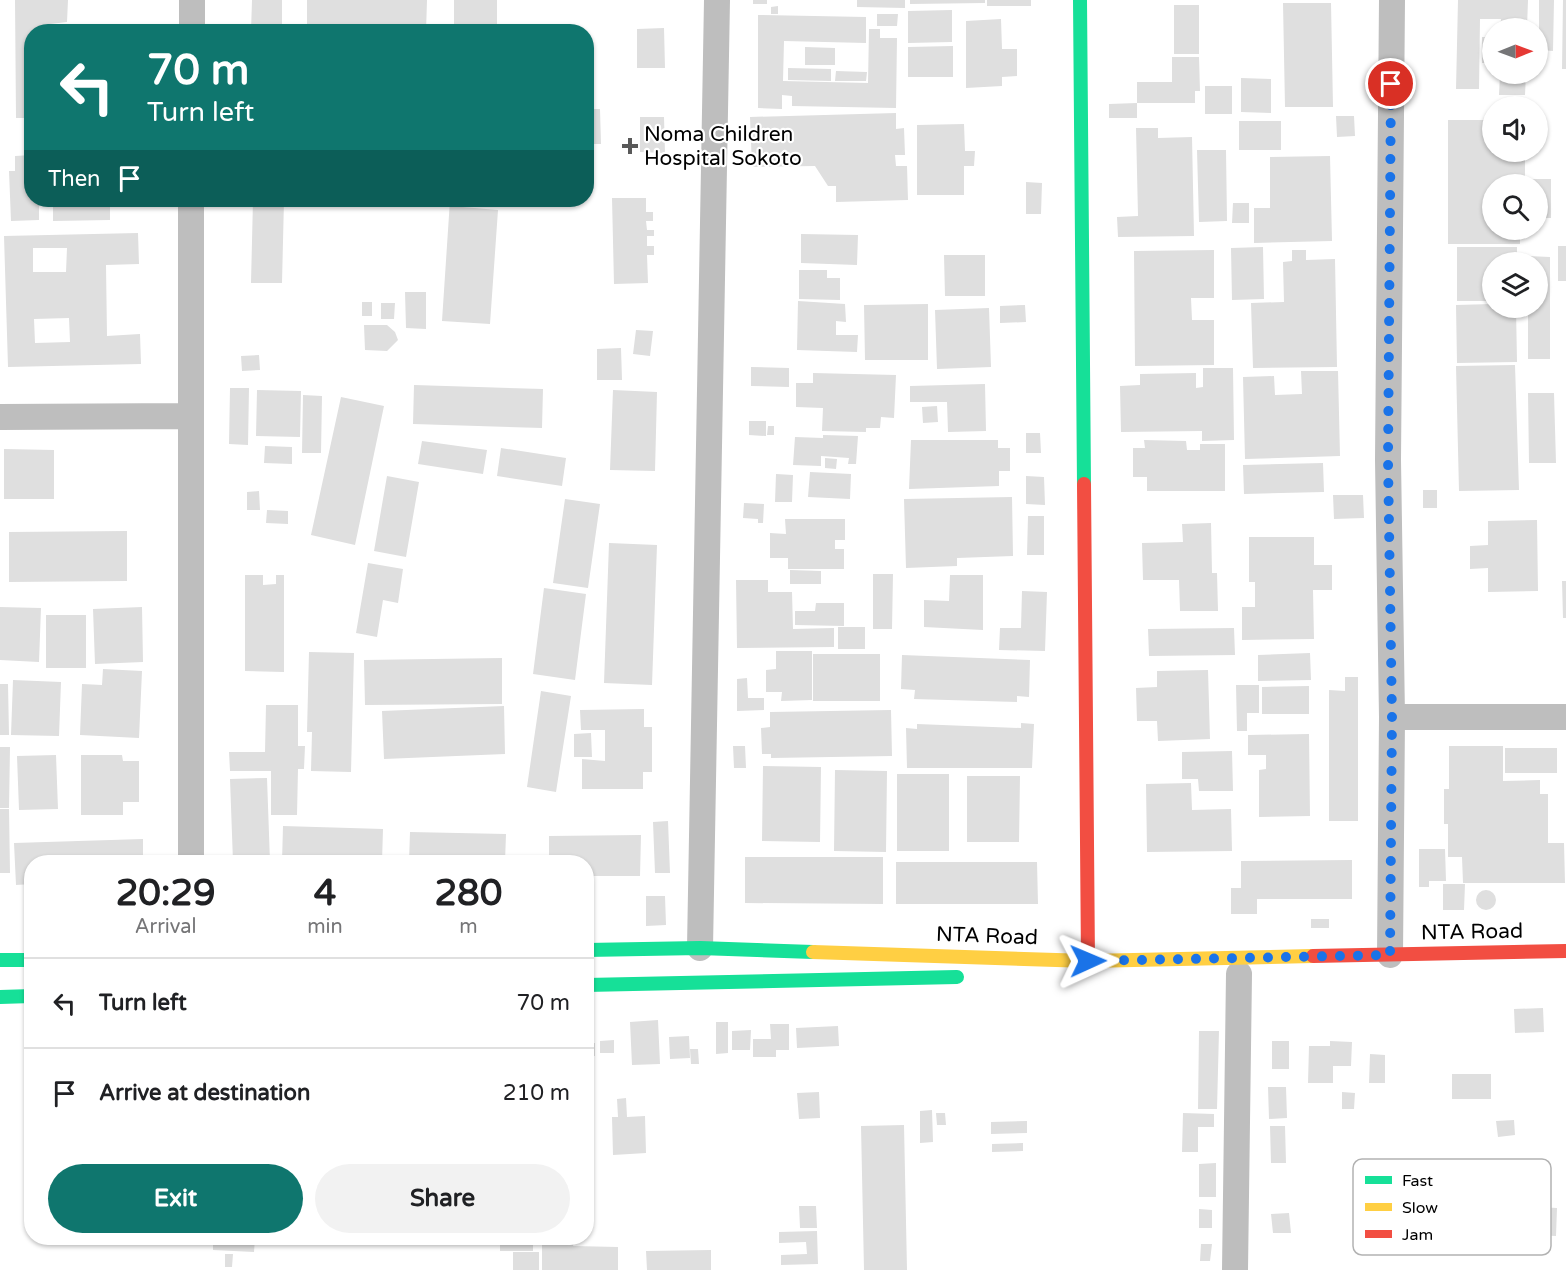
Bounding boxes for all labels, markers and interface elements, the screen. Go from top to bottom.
north arrow [1482,18,1548,84]
map controls [1482,18,1548,318]
text: 70 m [147,45,249,96]
icon: left [48,48,126,126]
pin [1365,58,1416,109]
icon: arrive [1374,67,1407,100]
text: Turn left [147,96,254,129]
button: sound [1482,96,1548,162]
place label: Noma Children Hospital Sokoto [644,122,802,171]
marker: Noma Children Hospital Sokoto [621,137,639,155]
icon: arrive [113,162,146,195]
text: Then [48,166,101,192]
button: search [1482,174,1548,240]
button: layers [1482,252,1548,318]
text: 20:29 [116,872,216,915]
text: 4 [314,872,336,915]
text: 280 [434,872,502,915]
text: Arrival [135,915,197,939]
text: min [307,915,343,939]
text: m [459,915,478,939]
street label: NTA Road [1421,919,1523,945]
street label: NTA Road [935,922,1039,950]
position arrow [1056,929,1120,993]
icon: left [48,987,81,1020]
text: Turn left [99,990,187,1016]
text: 70 m [516,990,570,1016]
icon: arrive [48,1077,81,1110]
text: Arrive at destination [99,1080,310,1106]
text: 210 m [503,1080,570,1106]
legend [1353,1159,1551,1255]
button: Exit [48,1164,303,1233]
button: Share [315,1164,570,1233]
text: Fast [1402,1171,1433,1191]
text: Slow [1402,1198,1438,1218]
text: Jam [1402,1225,1433,1245]

